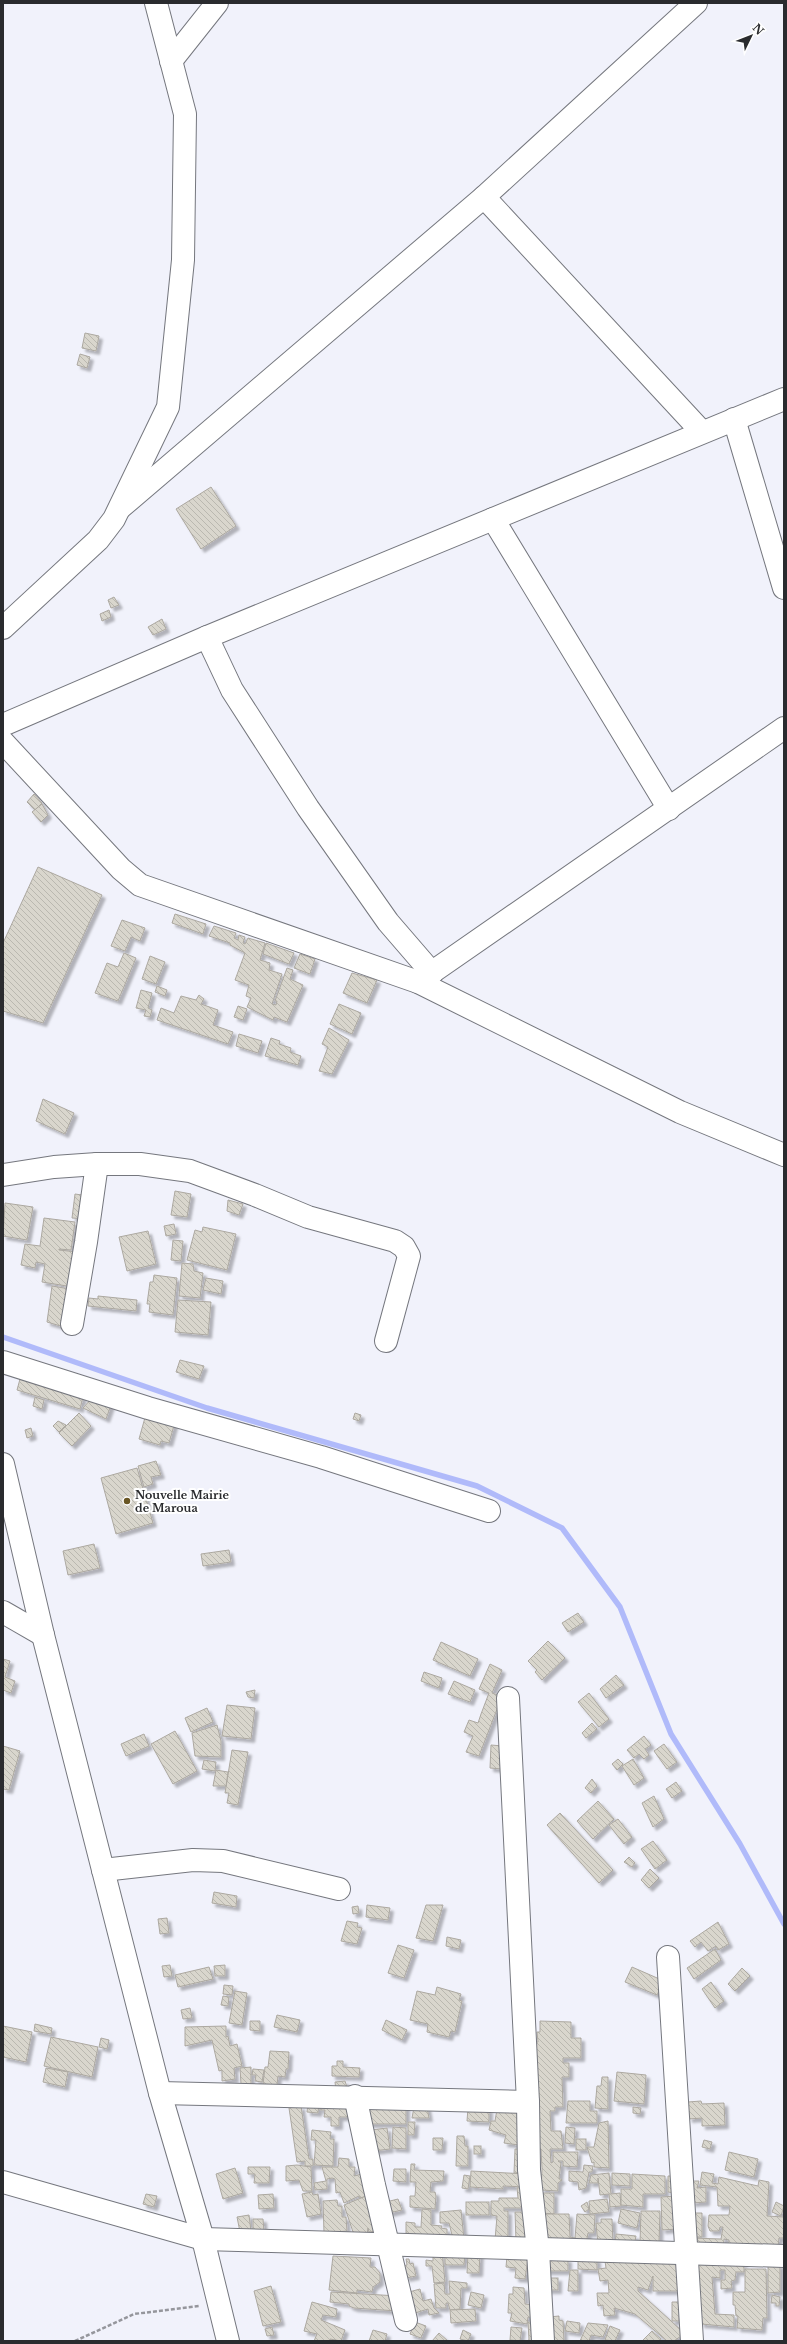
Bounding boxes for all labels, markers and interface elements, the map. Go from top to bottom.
north arrow [731,16,771,56]
text: N [750,21,767,38]
place label: Nouvelle Mairie de Maroua [135,1488,230,1515]
marker: Nouvelle Mairie de Maroua [122,1496,132,1506]

